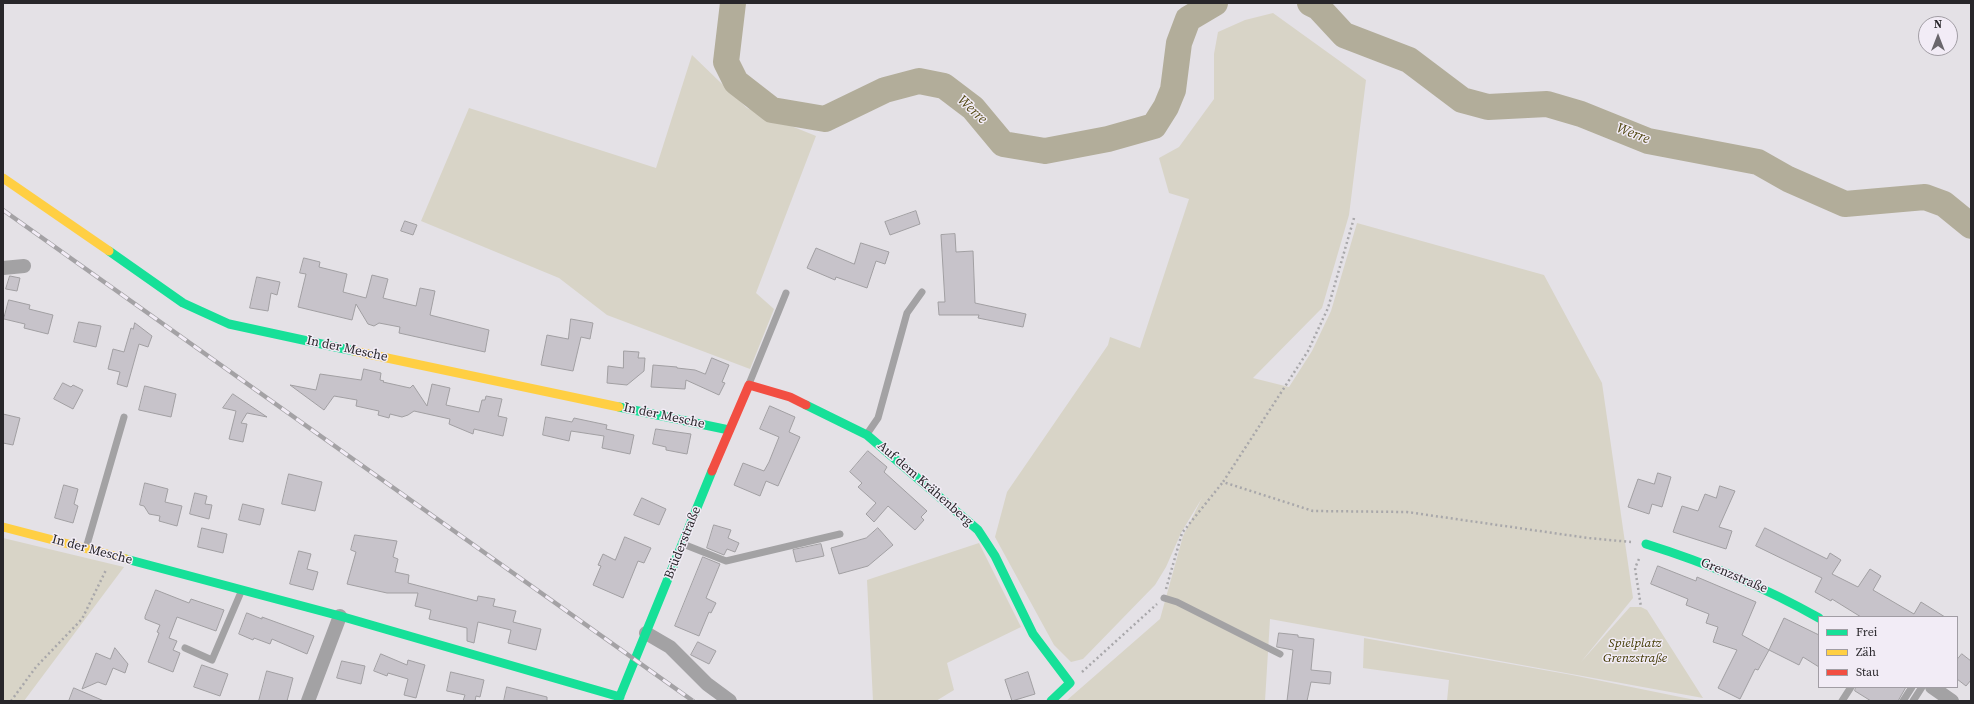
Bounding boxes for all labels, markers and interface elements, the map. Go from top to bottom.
north arrow [1918,16,1958,56]
text: N [1934,17,1942,32]
water label: Werre [954,92,990,128]
water label: Werre [1614,120,1652,148]
street label: In der Mesche [305,333,389,365]
street label: In der Mesche [622,400,706,432]
street label: Auf dem Krähenberg [874,438,976,530]
street label: Brüderstraße [661,505,705,581]
street label: In der Mesche [50,532,134,568]
street label: Grenzstraße [1698,555,1770,597]
legend [1818,616,1958,688]
text: Frei [1856,624,1877,640]
park label: Spielplatz Grenzstraße [1603,636,1667,667]
text: Zäh [1856,644,1876,660]
text: Stau [1856,664,1879,680]

